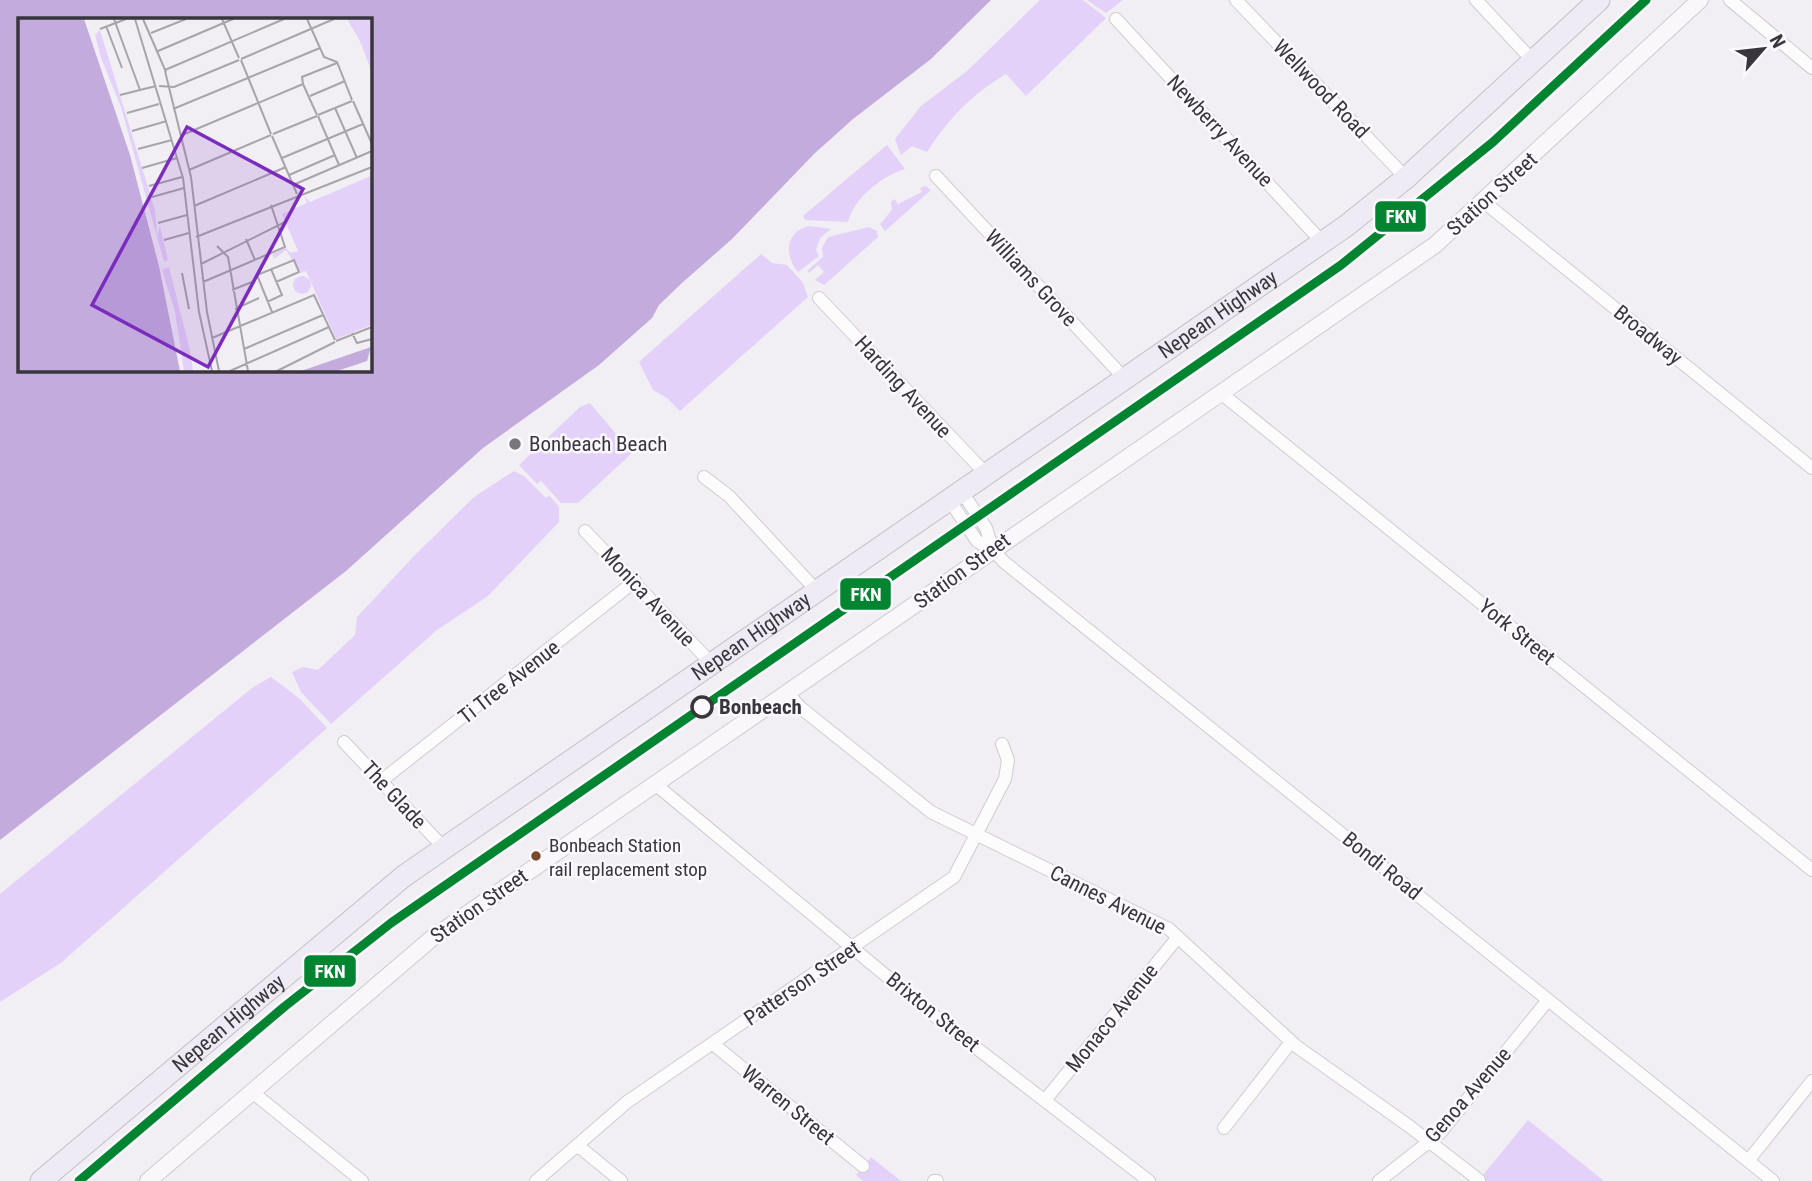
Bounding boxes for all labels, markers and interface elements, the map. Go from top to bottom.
north arrow [1728,14,1798,84]
inset map [18,18,371,371]
text: N [1765,31,1790,52]
street label: Wellwood Road [1268,35,1374,143]
street label: Newberry Avenue [1162,70,1278,192]
street label: Station Street [1442,147,1542,241]
line badge: FKN [1374,200,1427,233]
text: FKN [1385,205,1417,228]
street label: Williams Grove [980,225,1082,331]
street label: Nepean Highway [1154,265,1282,364]
street label: Broadway [1609,300,1687,370]
street label: Harding Avenue [850,331,956,443]
place label: Bonbeach Beach [529,432,667,456]
marker: Bonbeach Beach [507,436,523,452]
street label: Station Street [909,528,1015,614]
street label: Monica Avenue [596,543,700,652]
line badge: FKN [839,577,892,611]
text: FKN [850,583,882,606]
street label: Nepean Highway [687,587,815,686]
street label: York Street [1474,594,1560,670]
street label: Ti Tree Avenue [454,635,564,729]
place label: Bonbeach [719,695,802,719]
marker: Bonbeach [691,696,713,718]
street label: The Glade [357,756,431,834]
street label: Bondi Road [1338,827,1426,905]
place label: Bonbeach Station rail replacement stop [549,834,707,881]
marker: Bonbeach Station rail replacement stop [529,849,543,863]
street label: Cannes Avenue [1046,860,1170,940]
street label: Station Street [426,864,532,948]
street label: Patterson Street [740,935,864,1031]
line badge: FKN [303,954,357,988]
street label: Monaco Avenue [1061,959,1163,1077]
text: FKN [314,960,346,983]
street label: Brixton Street [882,967,984,1057]
street label: Nepean Highway [168,969,290,1077]
street label: Genoa Avenue [1420,1042,1516,1148]
street label: Warren Street [737,1060,839,1150]

